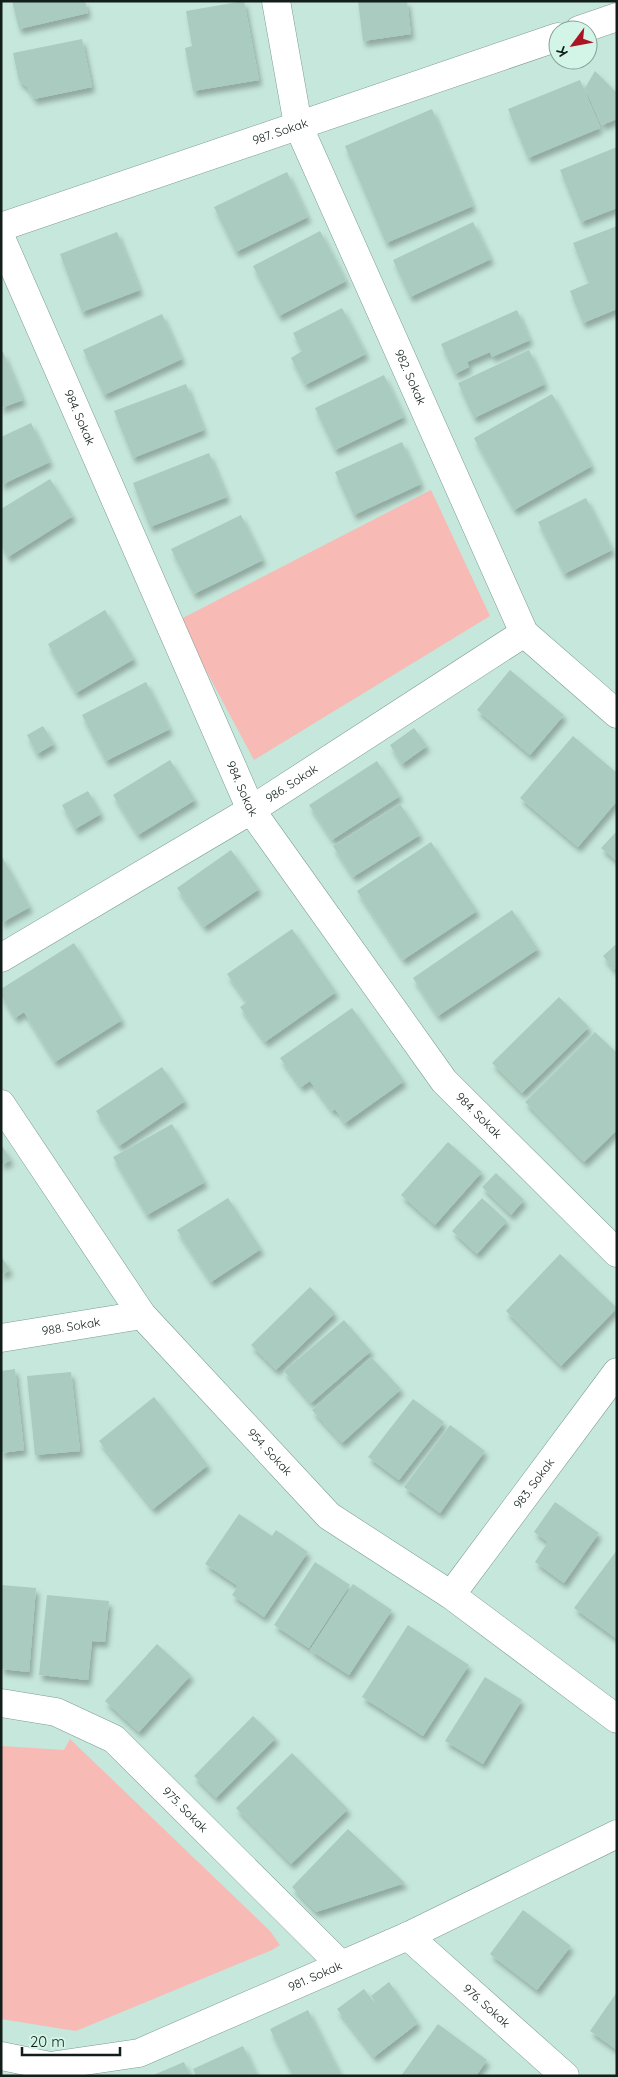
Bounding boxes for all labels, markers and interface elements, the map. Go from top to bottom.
north arrow [548,20,598,70]
text: K [552,43,572,61]
street label: 987. Sokak [250,115,310,148]
street label: 982. Sokak [392,347,430,407]
street label: 984. Sokak [61,387,99,447]
street label: 984. Sokak [223,758,261,819]
street label: 986. Sokak [262,761,320,806]
street label: 984. Sokak [453,1089,505,1141]
street label: 988. Sokak [41,1314,101,1338]
street label: 954. Sokak [244,1425,296,1478]
street label: 983. Sokak [510,1455,557,1511]
street label: 975. Sokak [159,1784,211,1835]
street label: 981. Sokak [286,1958,344,1994]
street label: 976. Sokak [460,1981,513,2030]
scale bar [22,2024,120,2056]
text: 20 m [30,2032,65,2051]

